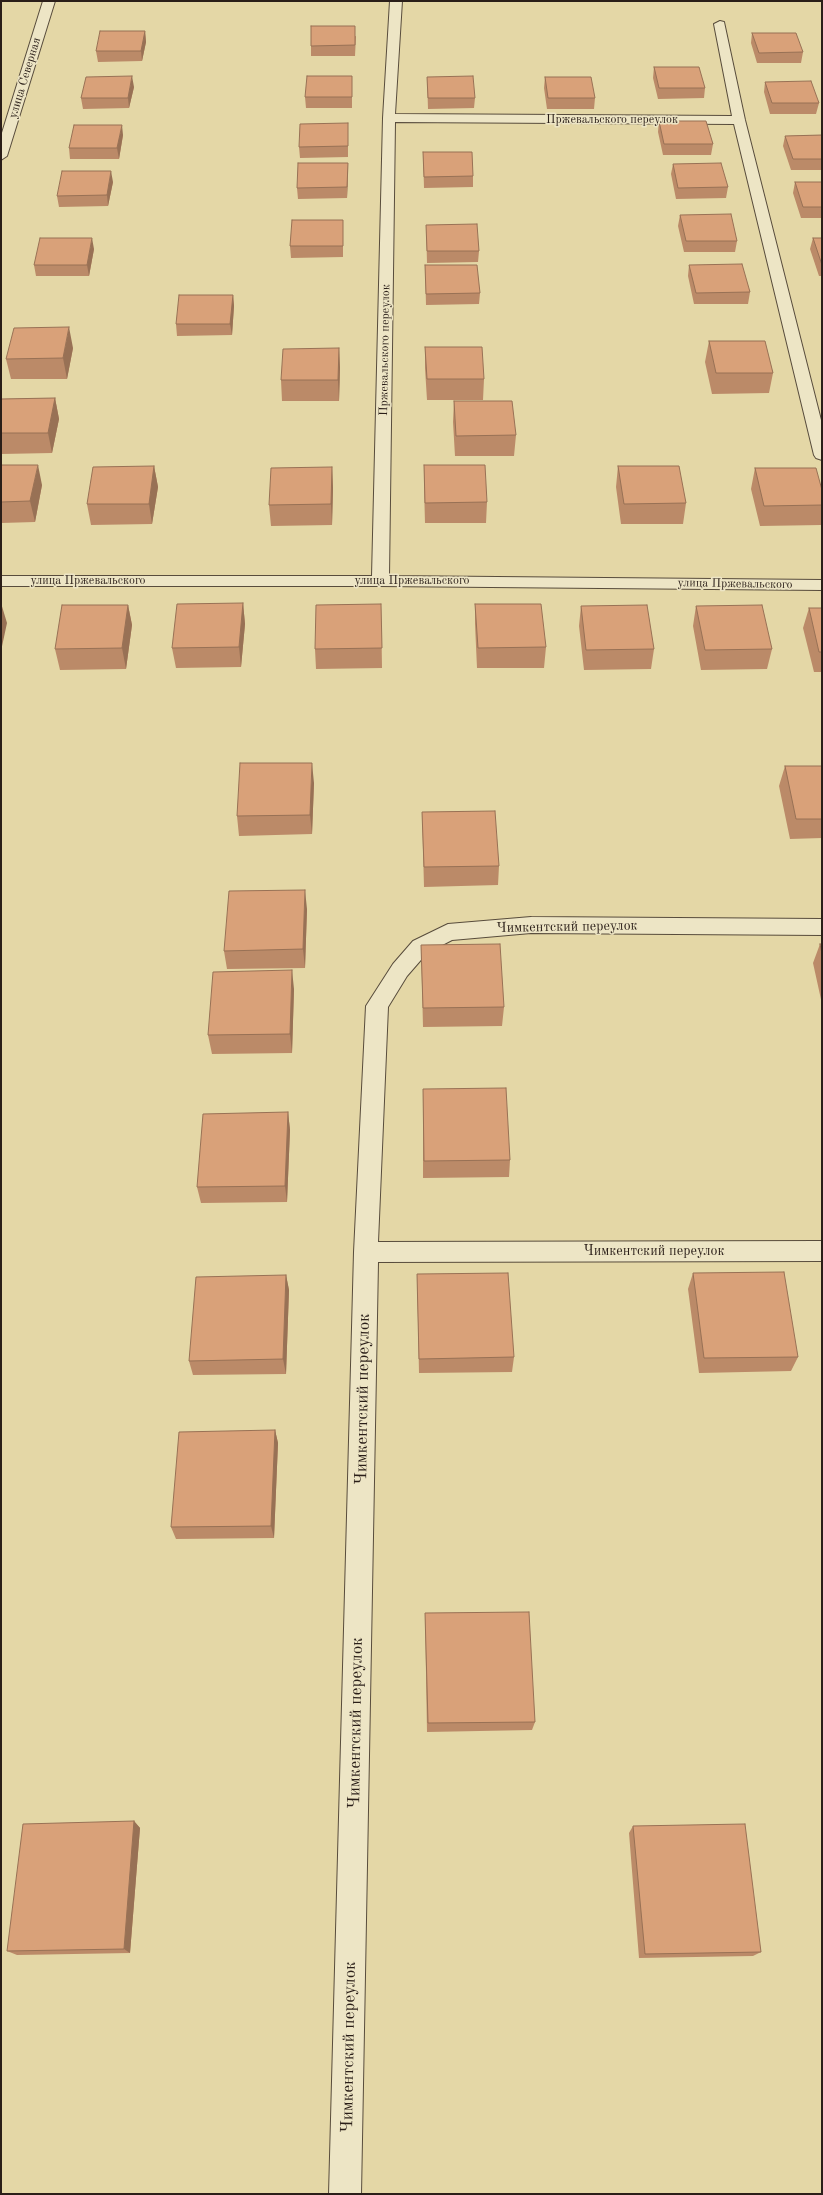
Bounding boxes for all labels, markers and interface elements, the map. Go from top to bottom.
street label: улица Северная [6,36,44,120]
street label: Пржевальского переулок [546,113,678,127]
street label: Пржевальского переулок [377,284,393,416]
street label: улица Пржевальского [31,574,145,588]
street label: улица Пржевальского [355,574,469,588]
street label: улица Пржевальского [677,576,793,592]
street label: Чимкентский переулок [496,917,638,937]
street label: Чимкентский переулок [583,1243,725,1259]
street label: Чимкентский переулок [351,1313,375,1485]
street label: Чимкентский переулок [344,1637,368,1809]
street label: Чимкентский переулок [337,1961,361,2133]

